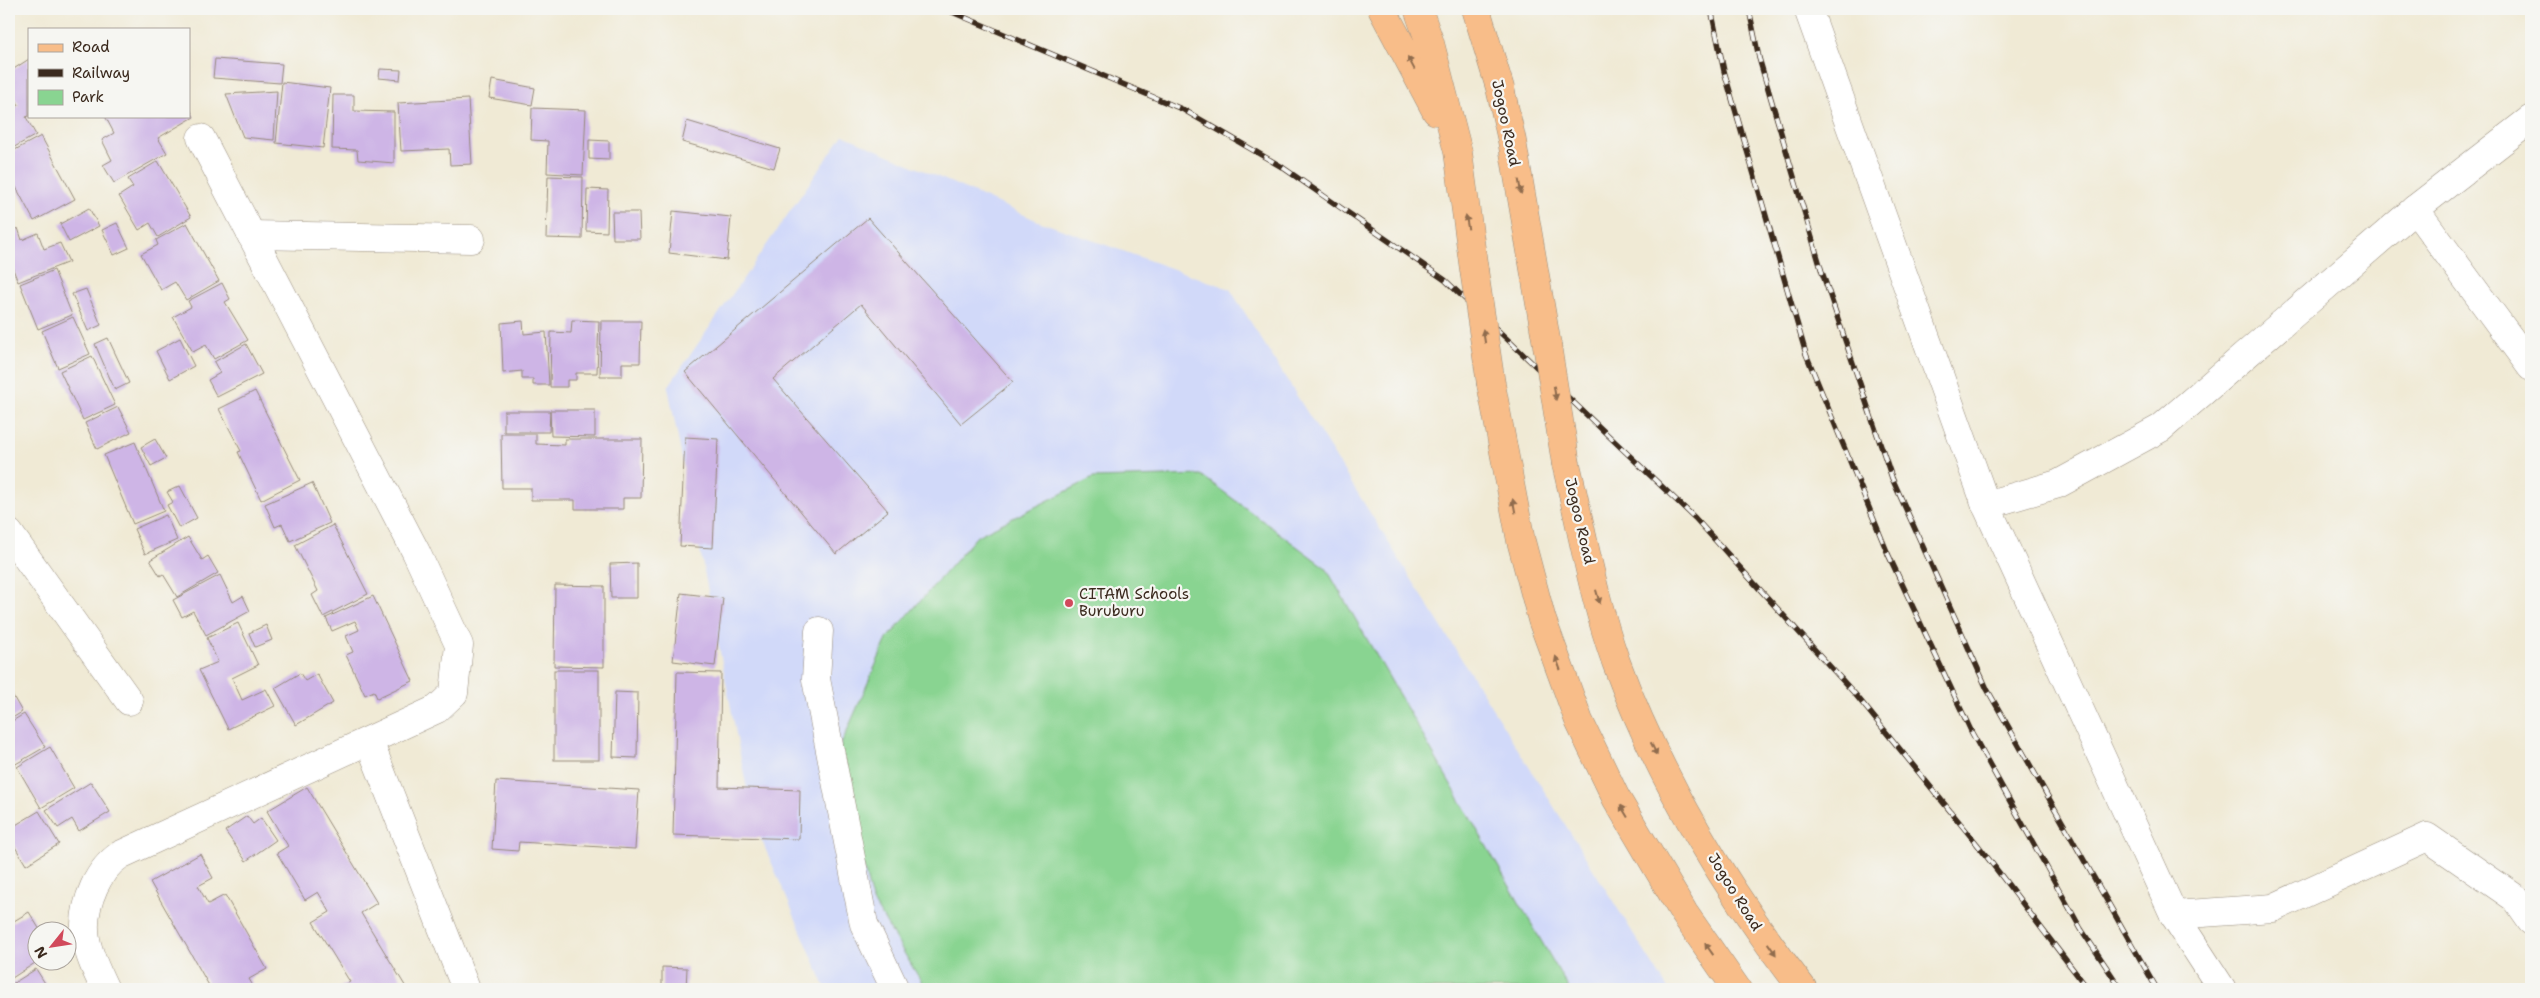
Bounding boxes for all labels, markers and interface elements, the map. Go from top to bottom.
legend [28,28,190,118]
text: Road [72,37,110,57]
one-way arrow [1407,56,1415,70]
text: Railway [72,63,130,83]
street label: Jogoo Road [1487,78,1525,169]
text: Park [72,87,104,107]
one-way arrow [1516,180,1524,196]
one-way arrow [1462,214,1470,230]
one-way arrow [1479,328,1487,344]
one-way arrow [1551,385,1559,401]
street label: Jogoo Road [1560,476,1600,567]
one-way arrow [1510,499,1518,514]
place label: CITAM Schools Buruburu [1079,584,1189,621]
one-way arrow [1594,589,1602,604]
marker: CITAM Schools Buruburu [1063,597,1075,609]
one-way arrow [1554,655,1561,670]
one-way arrow [1650,741,1658,756]
one-way arrow [1619,804,1628,817]
street label: Jogoo Road [1703,849,1767,935]
north arrow [28,920,78,970]
one-way arrow [1704,942,1714,956]
one-way arrow [1767,942,1777,955]
text: N [30,943,51,962]

